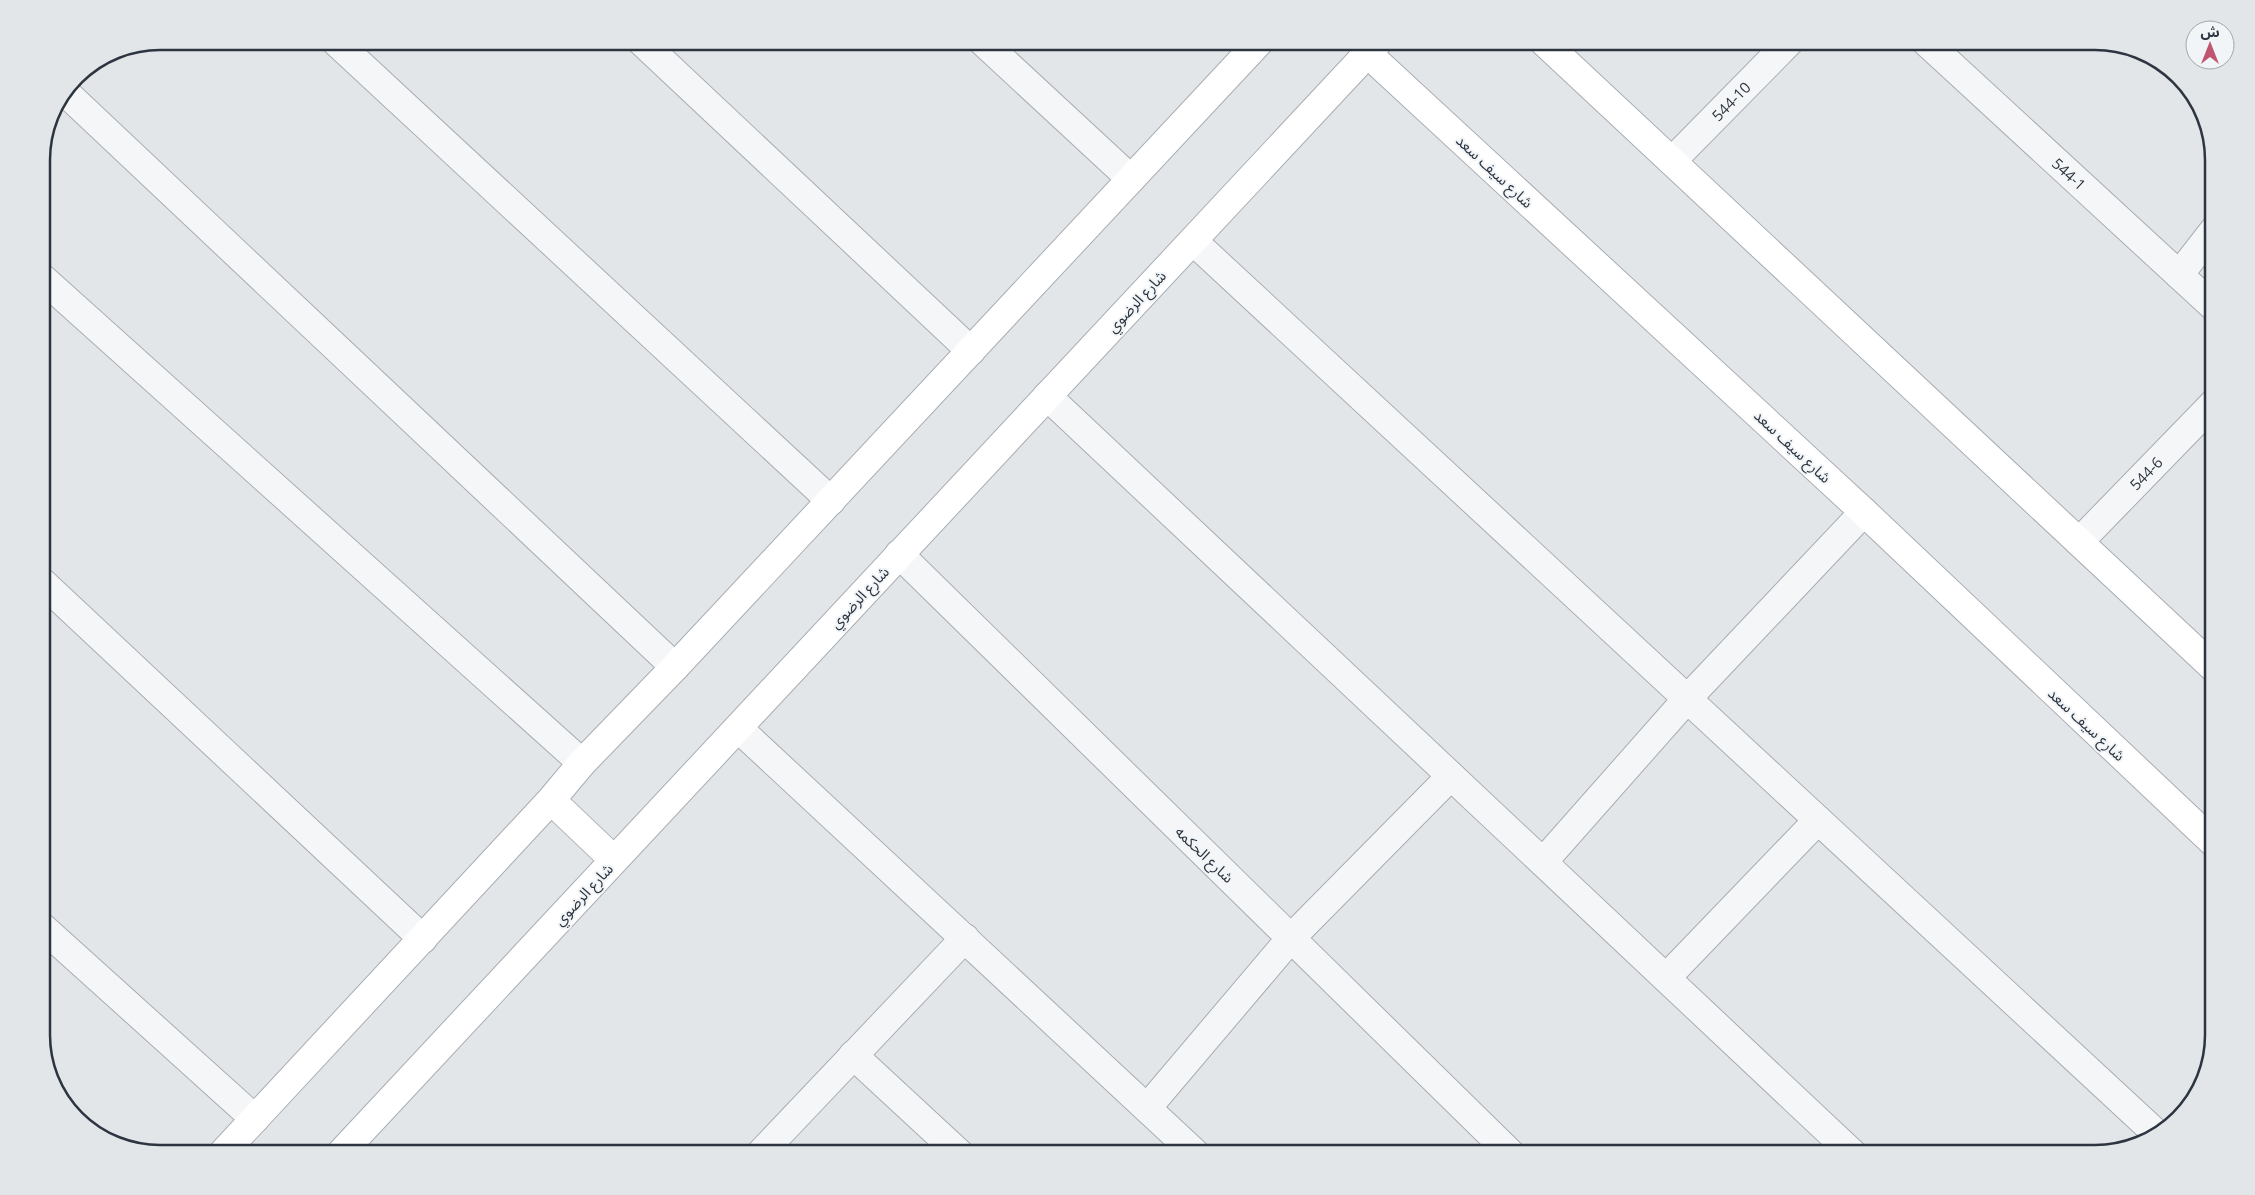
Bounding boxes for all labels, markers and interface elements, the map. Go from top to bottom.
north arrow [2185,20,2235,70]
text: ش [2200,22,2220,41]
street label: 544-10 [1707,77,1755,125]
street label: شارع سيف سعد [1450,130,1538,214]
street label: 544-1 [2048,153,2090,194]
street label: شارع الرضوي [1102,265,1172,338]
street label: شارع سيف سعد [1748,405,1836,489]
street label: 544-6 [2125,452,2167,494]
street label: شارع الرضوي [825,561,895,634]
street label: شارع سيف سعد [2042,683,2130,767]
street label: شارع الحكمه [1169,821,1239,889]
street label: شارع الرضوي [549,858,619,931]

